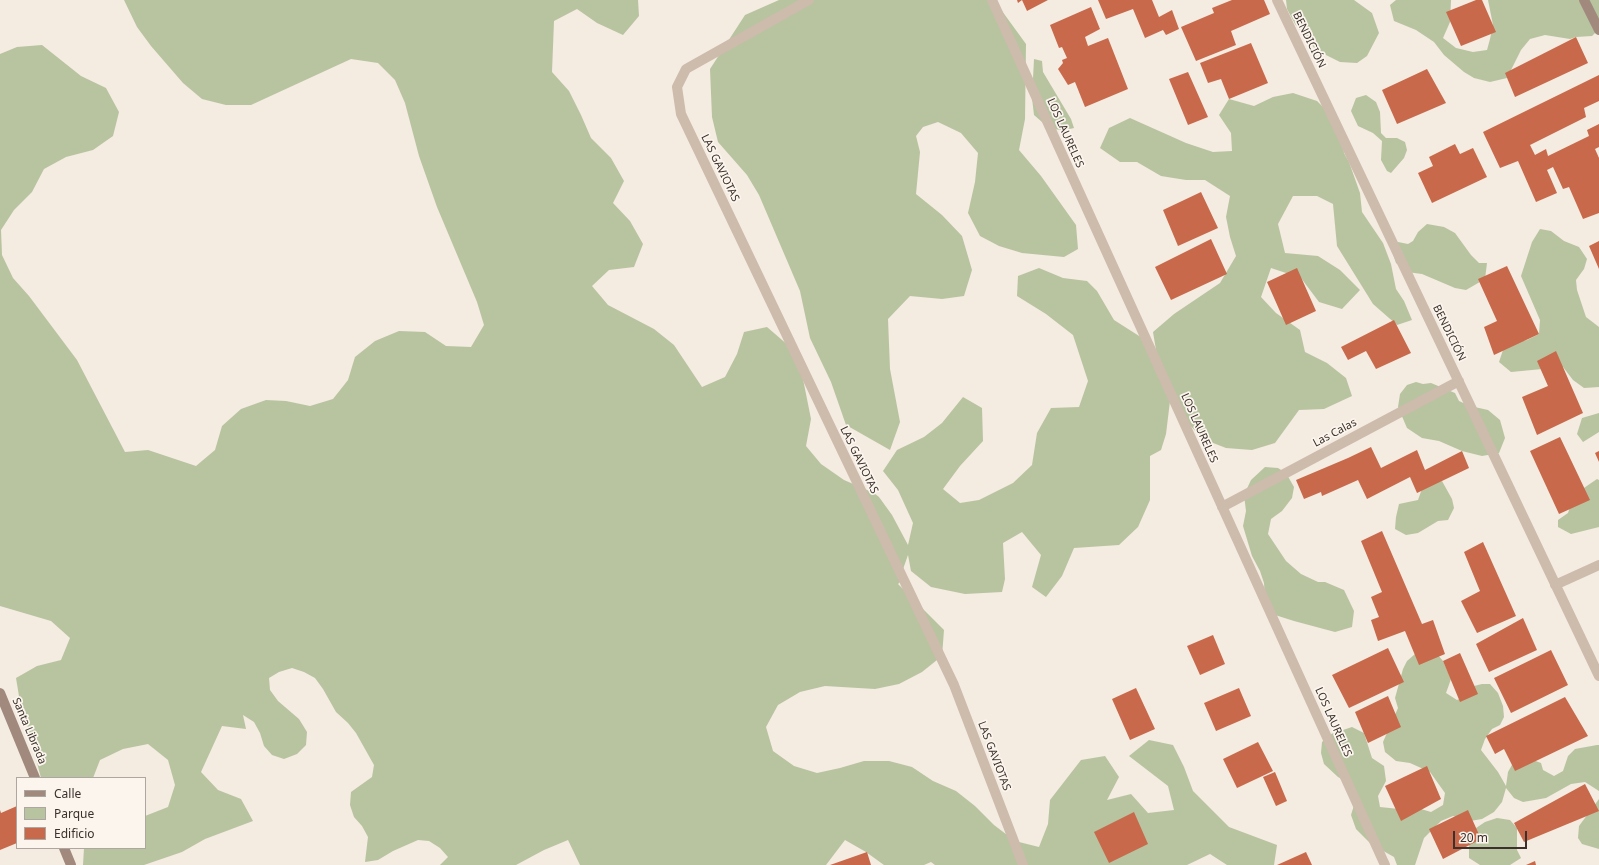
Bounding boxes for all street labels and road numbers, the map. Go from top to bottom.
street label: BENDICIÓN [1290,10,1328,70]
street label: LOS LAURELES [1044,96,1086,170]
street label: LAS GAVIOTAS [698,132,742,204]
street label: BENDICIÓN [1430,303,1468,363]
street label: LOS LAURELES [1178,391,1220,465]
street label: Las Calas [1311,416,1359,450]
street label: LAS GAVIOTAS [837,424,881,496]
street label: LOS LAURELES [1312,685,1354,759]
street label: Santa Librada [9,696,49,766]
street label: LAS GAVIOTAS [975,719,1013,793]

